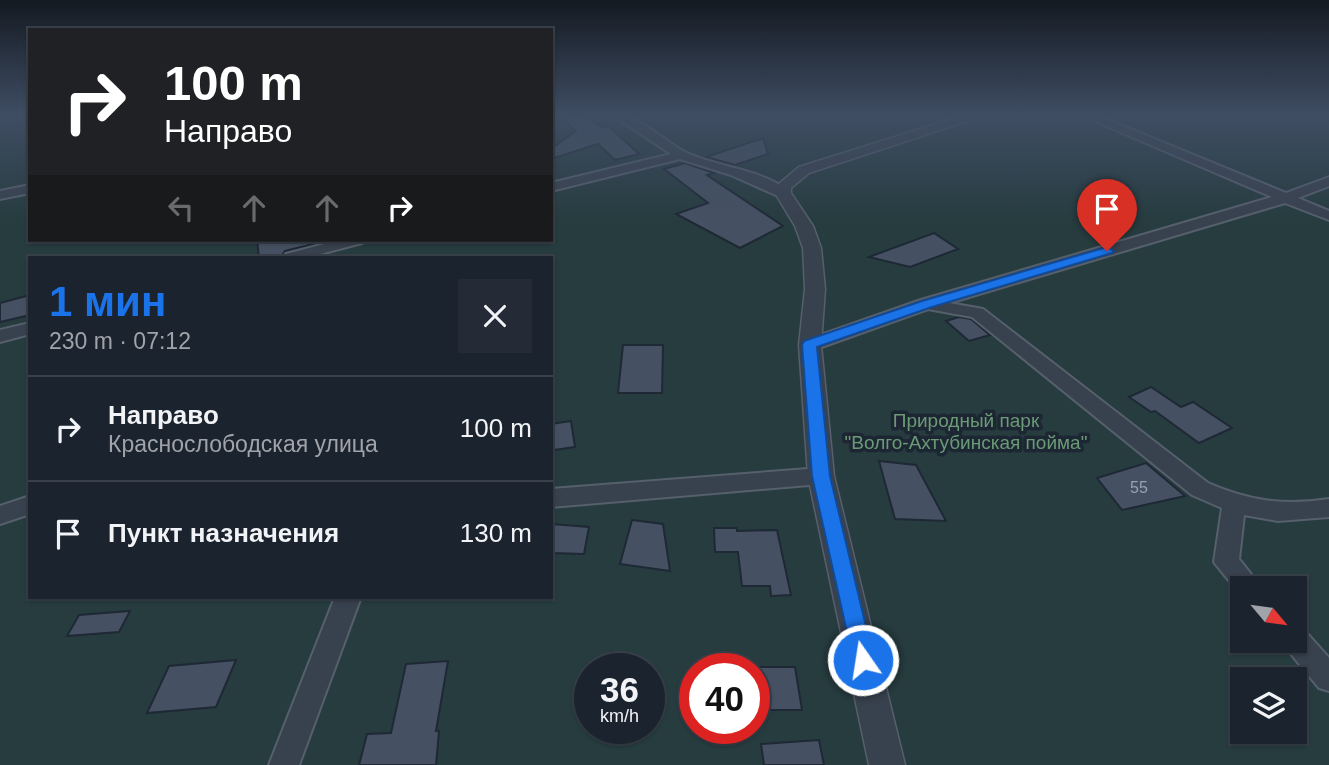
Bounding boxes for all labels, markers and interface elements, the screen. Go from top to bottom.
icon: right [49,56,140,147]
text: 100 m [164,56,303,110]
text: Направо [164,113,292,149]
pin [1077,179,1137,251]
icon: left [162,189,200,227]
icon: ahead [235,189,273,227]
icon: ahead [308,189,346,227]
icon: right [381,189,419,227]
icon: arrive [1088,190,1126,228]
text: 1 мин [49,278,166,325]
button: close [458,279,532,353]
text: 230 m · 07:12 [49,328,191,354]
text: Направо [108,400,219,430]
icon: right [49,410,87,448]
park label: Природный парк "Волго-Ахтубинская пойма" [845,410,1087,453]
text: 100 m [460,413,532,443]
text: Краснослободская улица [108,431,378,457]
house number: 55 [1130,479,1148,496]
icon: arrive [49,515,87,553]
text: Пункт назначения [108,518,339,548]
text: 130 m [460,518,532,548]
north arrow [1230,576,1307,653]
map controls [1230,576,1307,744]
position arrow [826,623,900,697]
speed limit sign: 40 [679,653,770,744]
button: layers [1230,667,1307,744]
text: 36 [600,670,639,709]
text: km/h [600,706,639,726]

